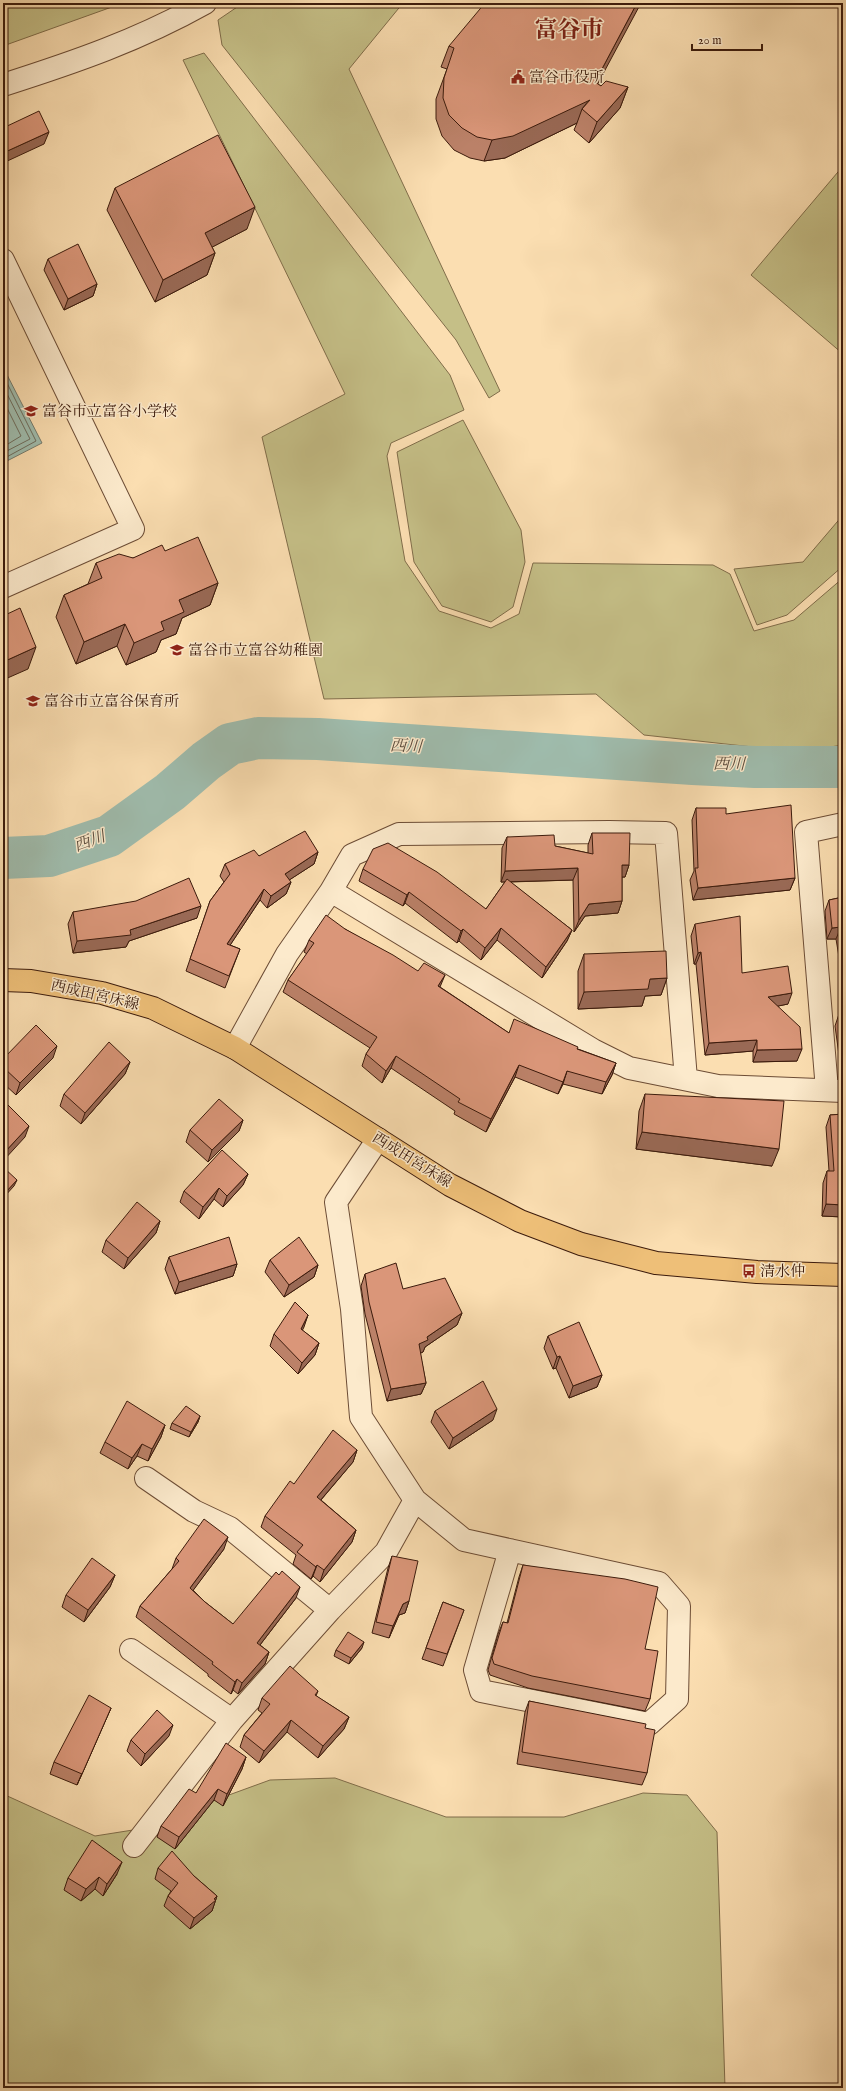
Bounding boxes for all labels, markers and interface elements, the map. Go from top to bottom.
district label: 富谷市 [535,16,604,45]
scale bar [692,26,762,52]
text: 20 m [698,33,721,48]
place label: 富谷市役所 [529,68,604,87]
public building icon: 富谷市役所 [510,69,526,85]
place label: 富谷市立富谷小学校 [42,402,177,421]
school or university icon: 富谷市立富谷小学校 [23,403,39,419]
place label: 富谷市立富谷幼稚園 [188,641,323,660]
school or university icon: 富谷市立富谷幼稚園 [169,642,185,658]
place label: 富谷市立富谷保育所 [44,692,179,711]
school or university icon: 富谷市立富谷保育所 [25,693,41,709]
water label: 西川 [389,736,424,758]
water label: 西川 [713,755,747,775]
water label: 西川 [72,826,110,857]
street label: 西成田宮床線 [49,976,141,1014]
street label: 西成田宮床線 [369,1128,455,1192]
place label: 清水仲 [760,1262,805,1281]
bus stop icon: 清水仲 [741,1263,757,1279]

